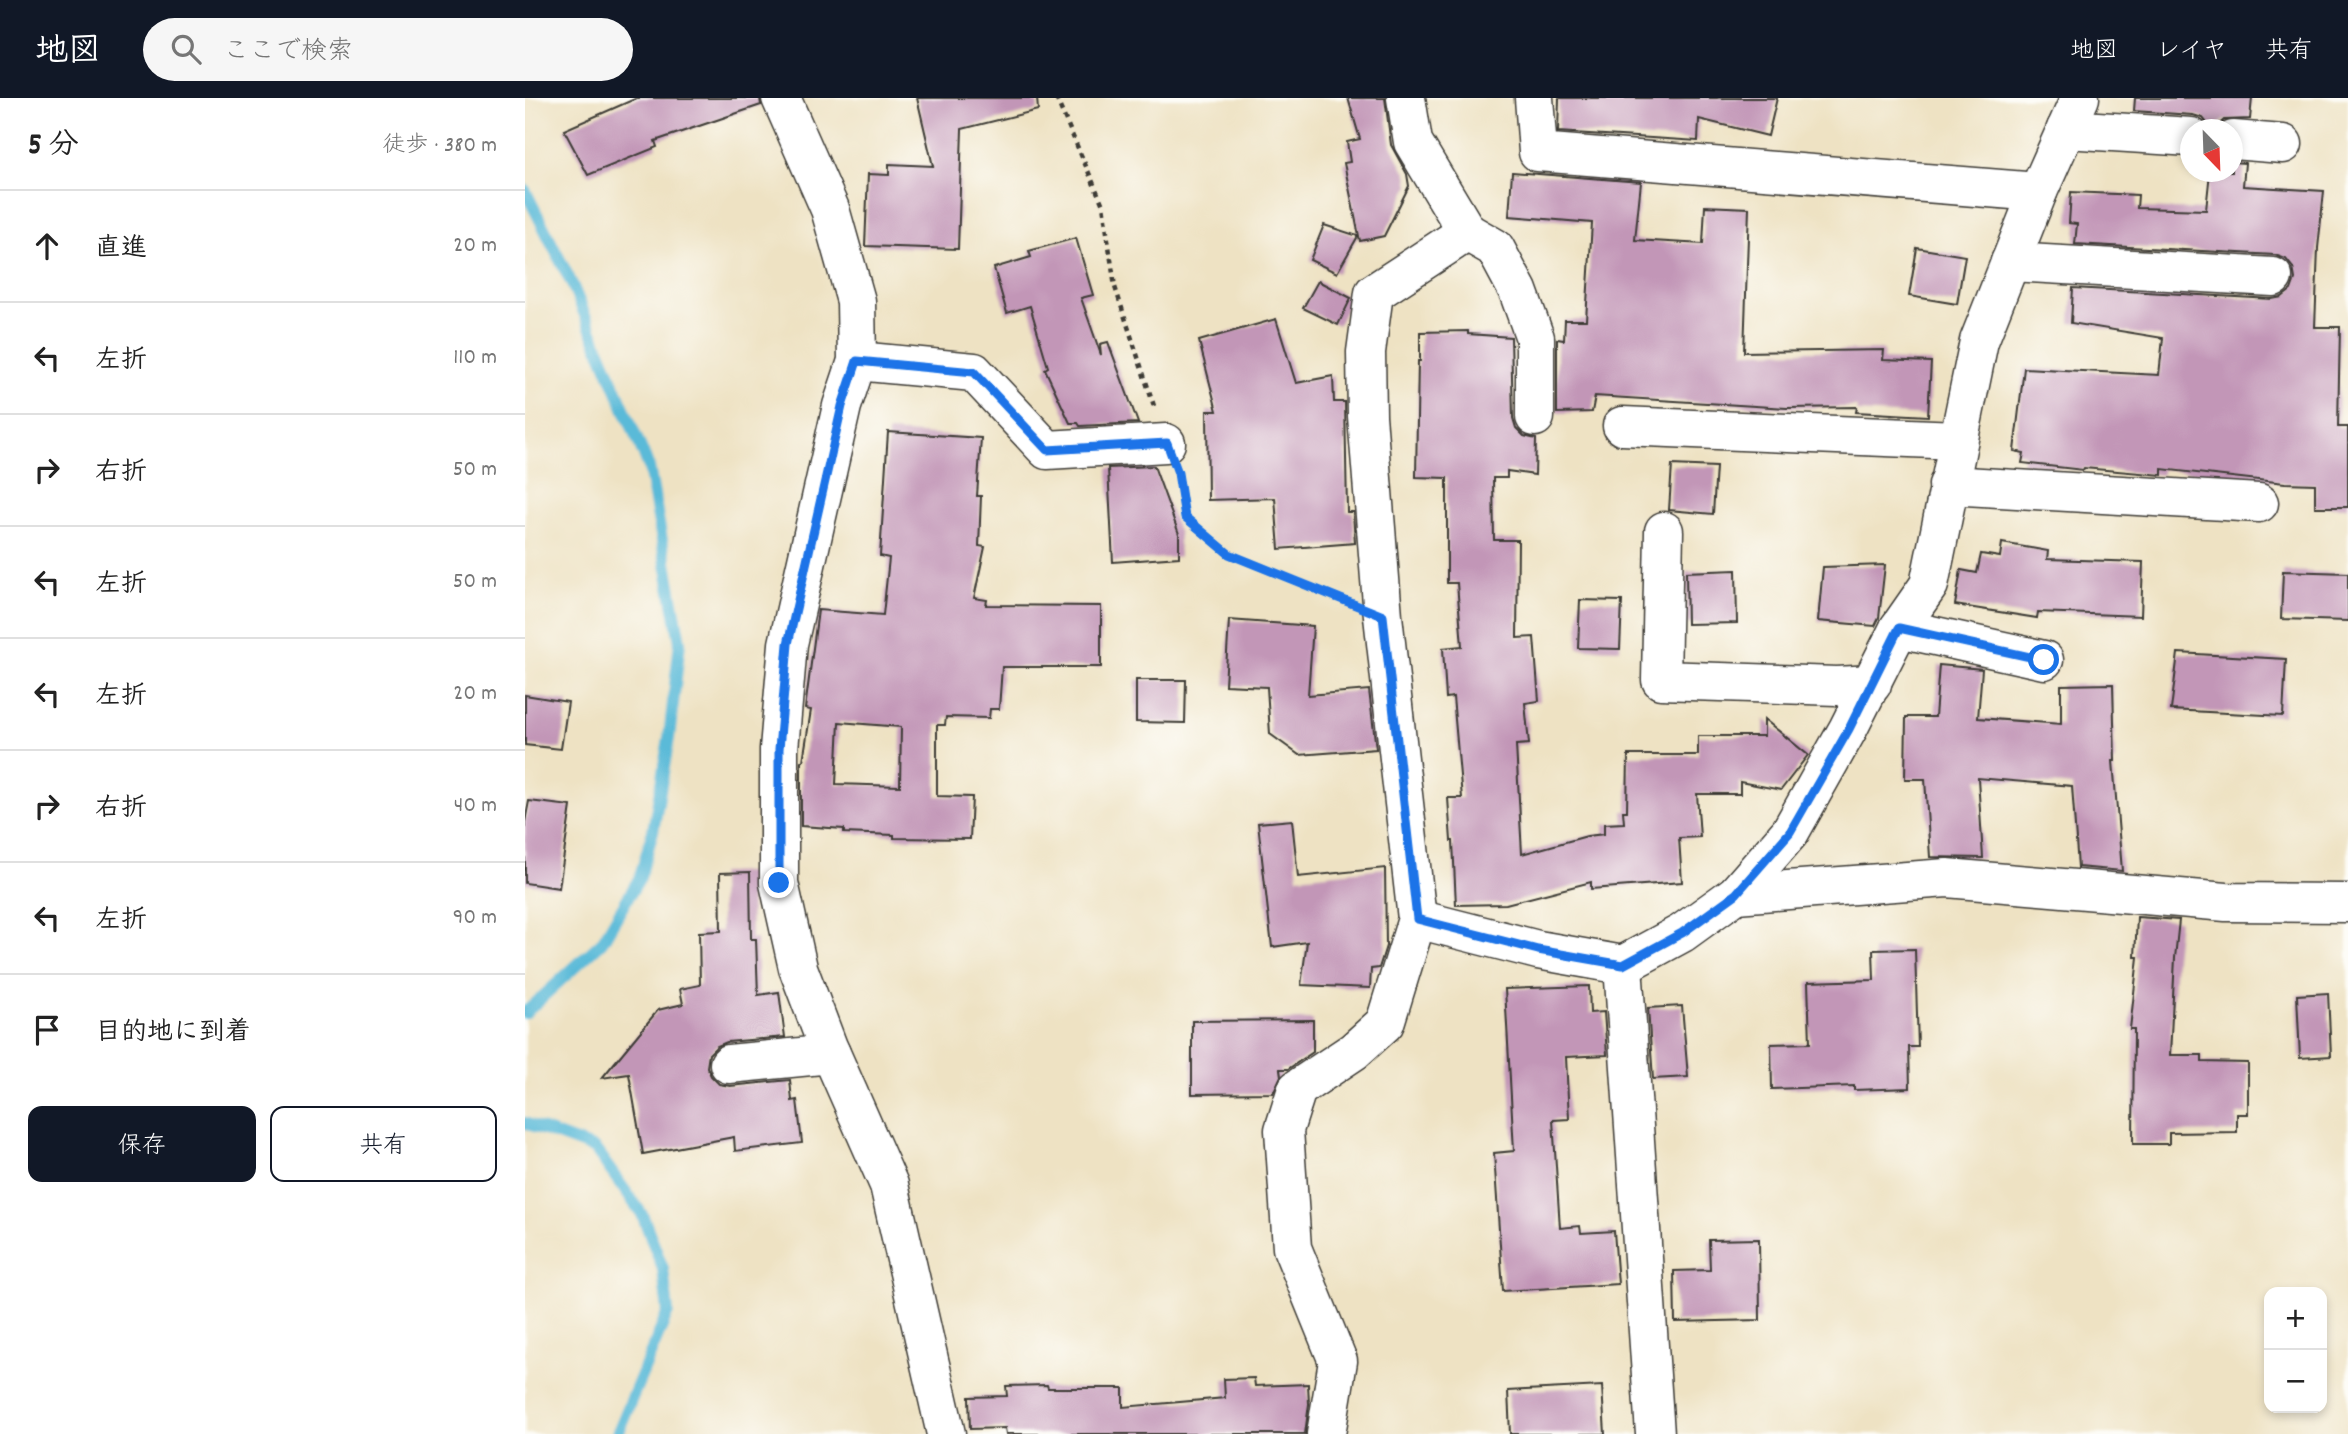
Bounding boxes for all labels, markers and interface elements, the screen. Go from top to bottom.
search box [143,18,633,81]
text: 地図 [35,30,101,77]
icon: search [167,30,205,68]
text: ここで検索 [223,34,353,71]
text: 地図 [2070,35,2118,69]
text: レイヤ [2156,35,2227,69]
text: 共有 [2265,35,2313,69]
north arrow [2180,119,2243,182]
text: 5 分 [28,126,79,169]
text: 徒歩 · 380 m [382,130,497,163]
icon: ahead [28,227,66,265]
text: 20 m [453,230,497,263]
text: 直進 [95,231,147,268]
icon: left [28,339,66,377]
text: 110 m [453,342,497,375]
text: 左折 [95,343,147,380]
icon: right [28,451,66,489]
text: 50 m [453,454,497,487]
text: 右折 [95,455,147,492]
icon: left [28,563,66,601]
text: 50 m [453,566,497,599]
text: 左折 [95,567,147,604]
route start [2028,644,2059,675]
icon: left [28,675,66,713]
text: 20 m [453,678,497,711]
text: 左折 [95,679,147,716]
icon: right [28,787,66,825]
text: 40 m [454,790,497,823]
text: 右折 [95,791,147,828]
route end [763,867,794,898]
icon: left [28,899,66,937]
text: 90 m [453,902,497,935]
text: 左折 [95,903,147,940]
icon: arrive [28,1011,66,1049]
text: 目的地に到着 [95,1015,251,1052]
button: 保存 [28,1106,256,1182]
button: 共有 [270,1106,497,1182]
map controls [2264,1287,2327,1413]
button: + [2264,1287,2327,1350]
button: − [2264,1350,2327,1413]

